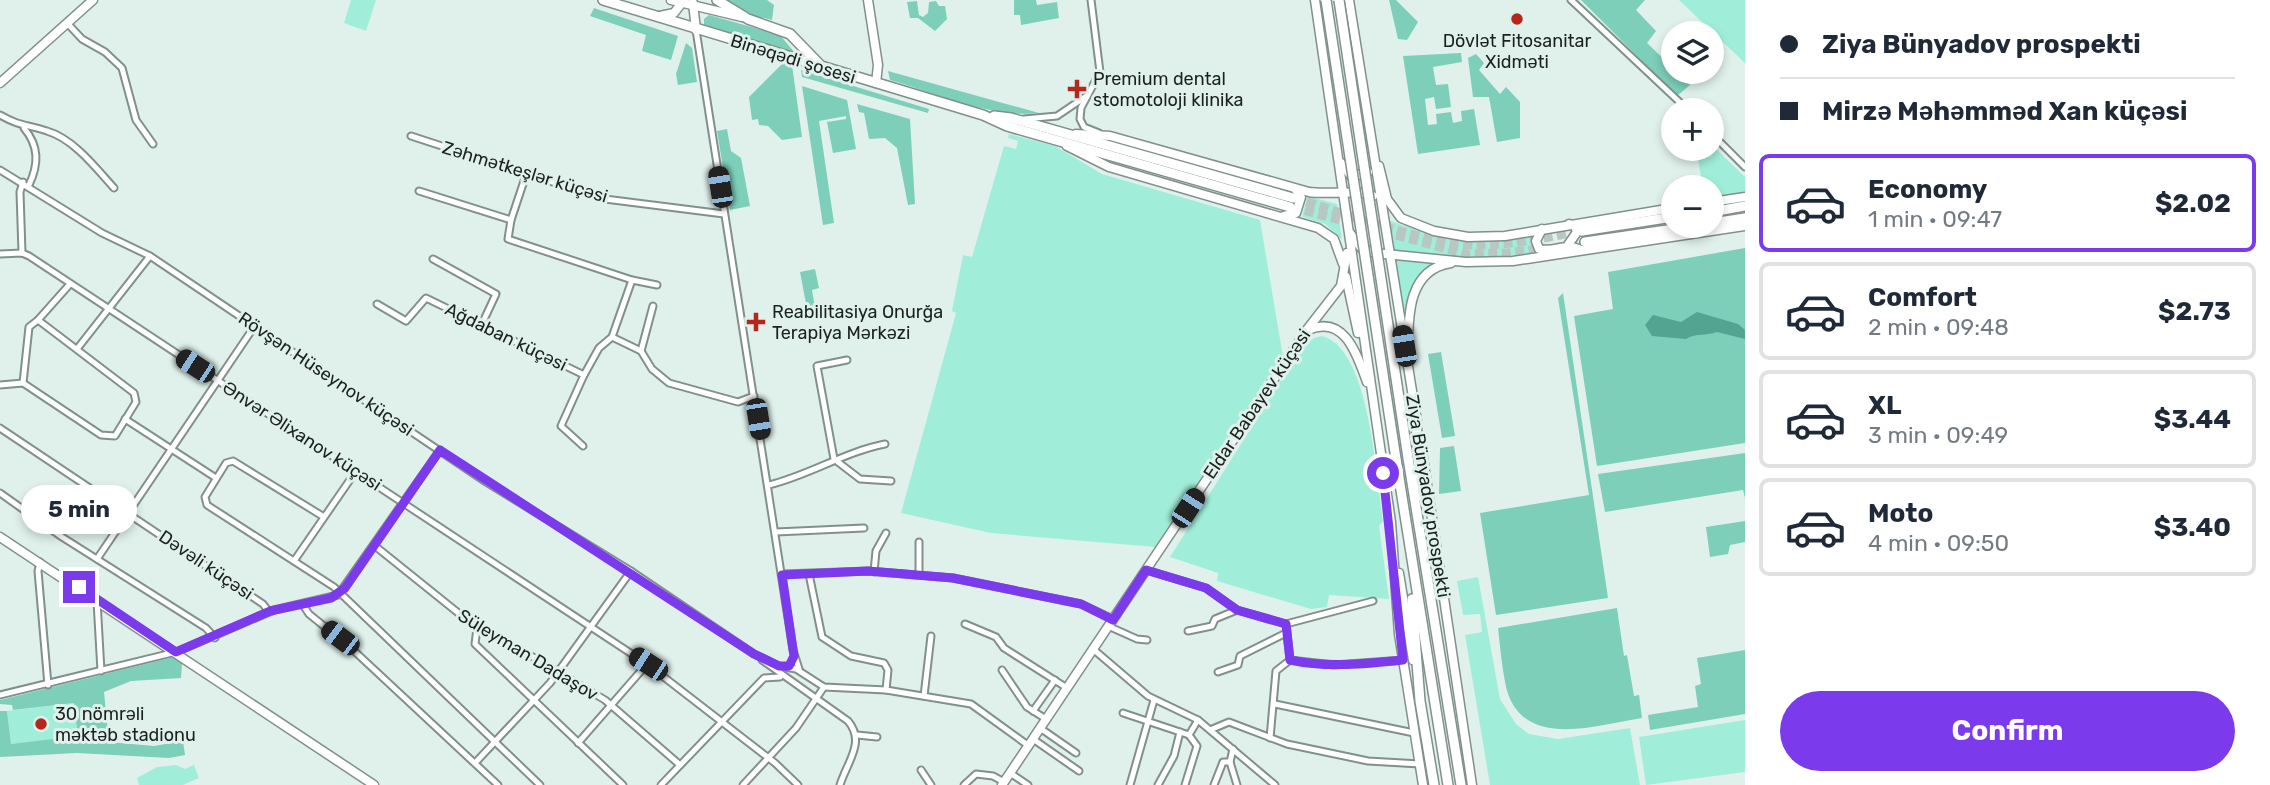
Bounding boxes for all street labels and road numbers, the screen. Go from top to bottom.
street label: Binəqədi şosesi [728,30,858,88]
street label: Zəhmətkeşlər küçəsi [440,136,610,208]
street label: Ağdaban küçəsi [441,298,571,376]
street label: Rövşən Hüseynov küçəsi [234,307,418,441]
street label: Eldar Babayev küçəsi [1199,325,1315,483]
street label: Ənvər Əlixanov küçəsi [218,376,386,496]
street label: Ziya Bünyadov prospekti [1401,393,1455,599]
street label: Dəvəli küçəsi [155,525,257,605]
street label: Süleyman Dadaşov [454,605,602,706]

